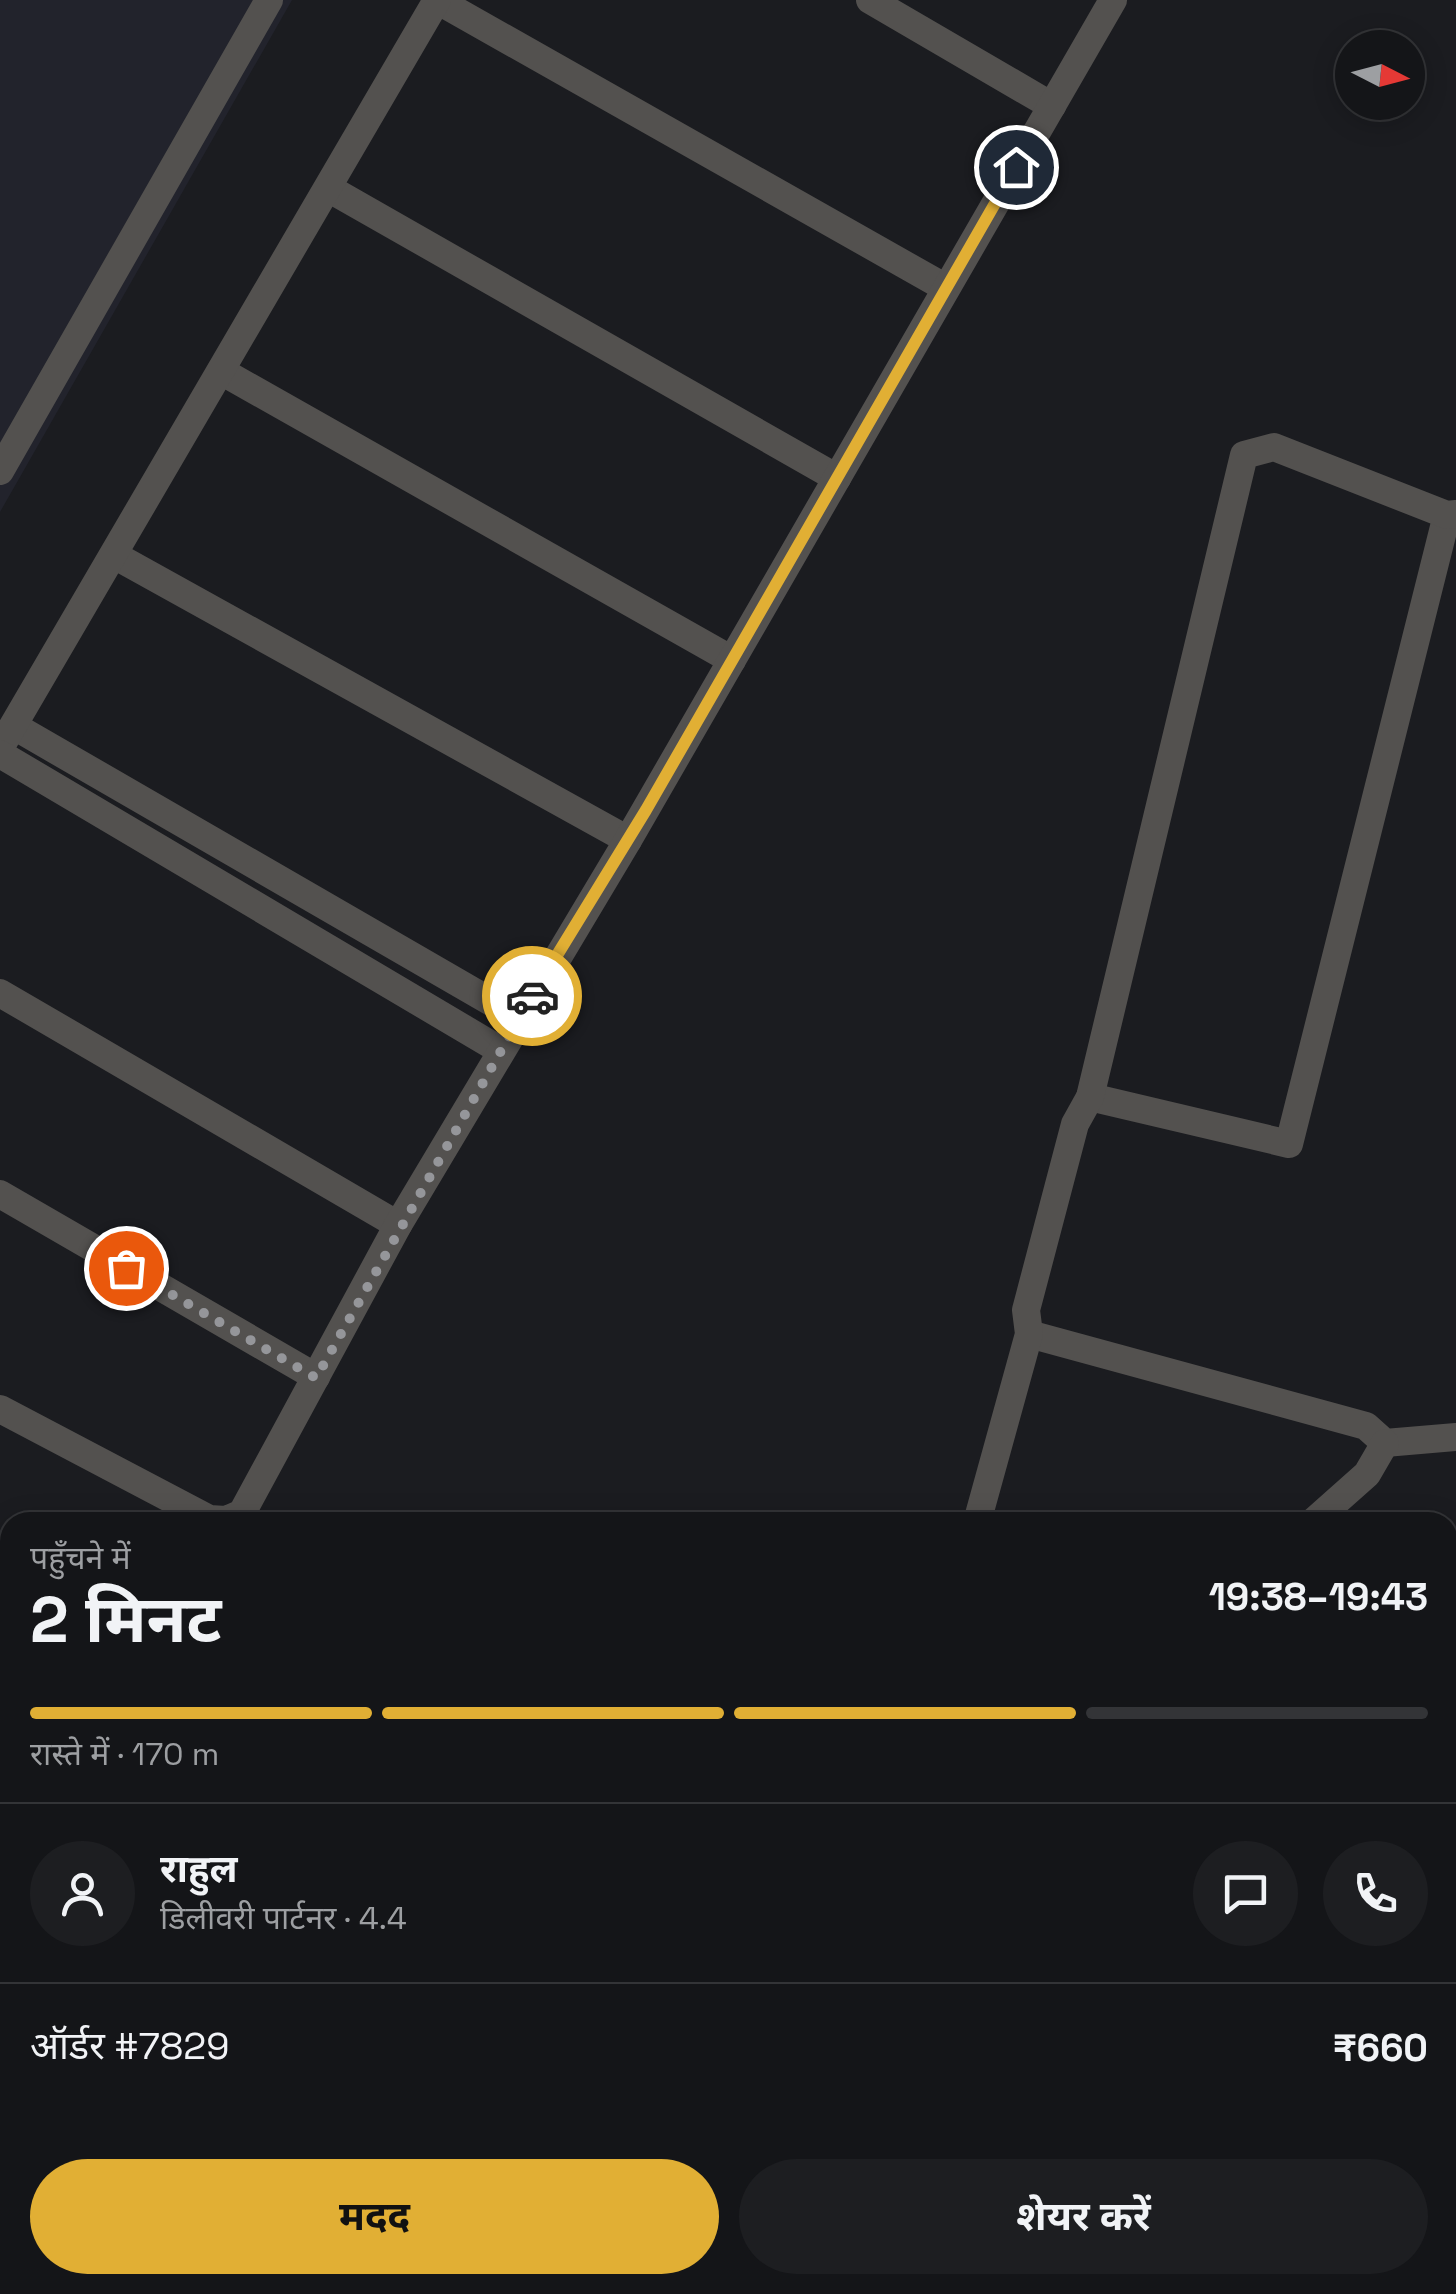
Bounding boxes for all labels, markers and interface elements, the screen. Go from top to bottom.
north arrow [1335,30,1425,120]
map controls [1335,30,1425,120]
pin [974,125,1059,210]
icon: home [989,140,1044,195]
courier [482,946,582,1046]
icon: car [505,969,560,1024]
pin [84,1226,169,1311]
icon: bag [99,1241,154,1296]
text: पहुँचने में [30,1538,131,1578]
text: 19:38–19:43 [1209,1573,1428,1621]
text: 2 मिनट [30,1578,222,1661]
text: रास्ते में · 170 m [30,1734,219,1774]
button: person [30,1841,135,1946]
button: chat [1193,1841,1298,1946]
button: phone [1323,1841,1428,1946]
text: राहुल [160,1845,237,1893]
text: डिलीवरी पार्टनर · 4.4 [160,1898,407,1938]
text: ऑर्डर #7829 [30,2022,229,2070]
text: ₹660 [1333,2024,1428,2072]
button: मदद [30,2159,719,2274]
button: शेयर करें [739,2159,1428,2274]

